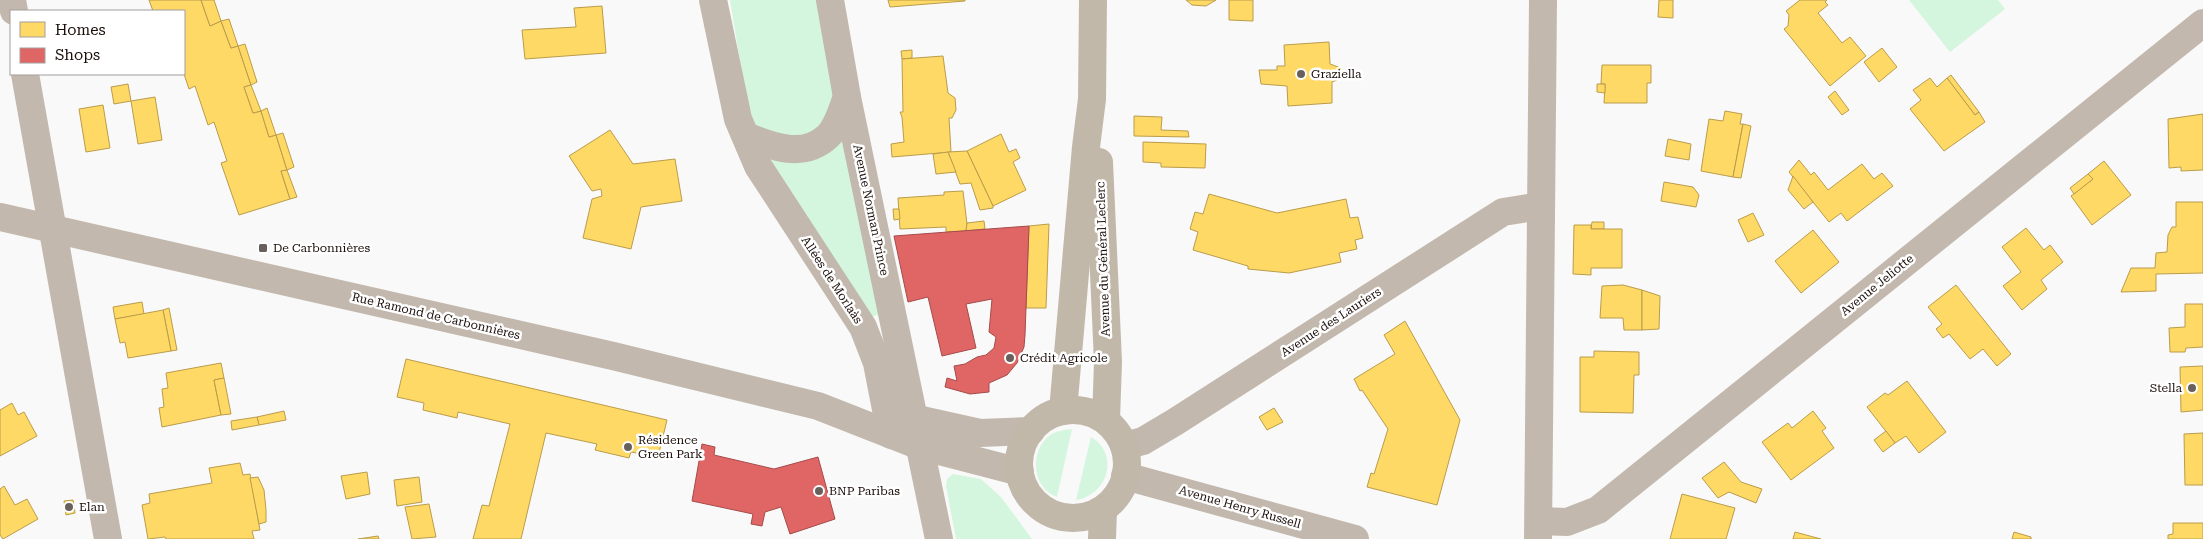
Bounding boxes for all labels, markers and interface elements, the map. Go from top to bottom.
legend [10,10,185,75]
text: Homes [55,21,106,39]
text: Shops [55,46,100,64]
place label: Graziella [1311,67,1362,81]
marker: Graziella [1295,68,1307,80]
street label: Avenue Norman Prince [850,143,892,277]
street label: Avenue du Général Leclerc [1093,181,1113,337]
street label: Allées de Morlaàs [799,234,866,326]
place label: De Carbonnières [273,241,370,255]
marker: De Carbonnières [257,242,269,254]
street label: Avenue Jeliotte [1838,251,1917,319]
street label: Avenue des Lauriers [1278,284,1384,360]
street label: Rue Ramond de Carbonnières [351,290,522,342]
place label: Crédit Agricole [1020,351,1108,365]
marker: Crédit Agricole [1004,352,1016,364]
place label: Stella [2150,381,2182,395]
marker: Stella [2186,382,2198,394]
place label: Résidence Green Park [638,433,703,461]
marker: Résidence Green Park [622,441,634,453]
street label: Avenue Henry Russell [1177,483,1303,531]
place label: BNP Paribas [829,484,900,498]
marker: BNP Paribas [813,485,825,497]
place label: Elan [79,500,105,514]
marker: Elan [63,501,75,513]

